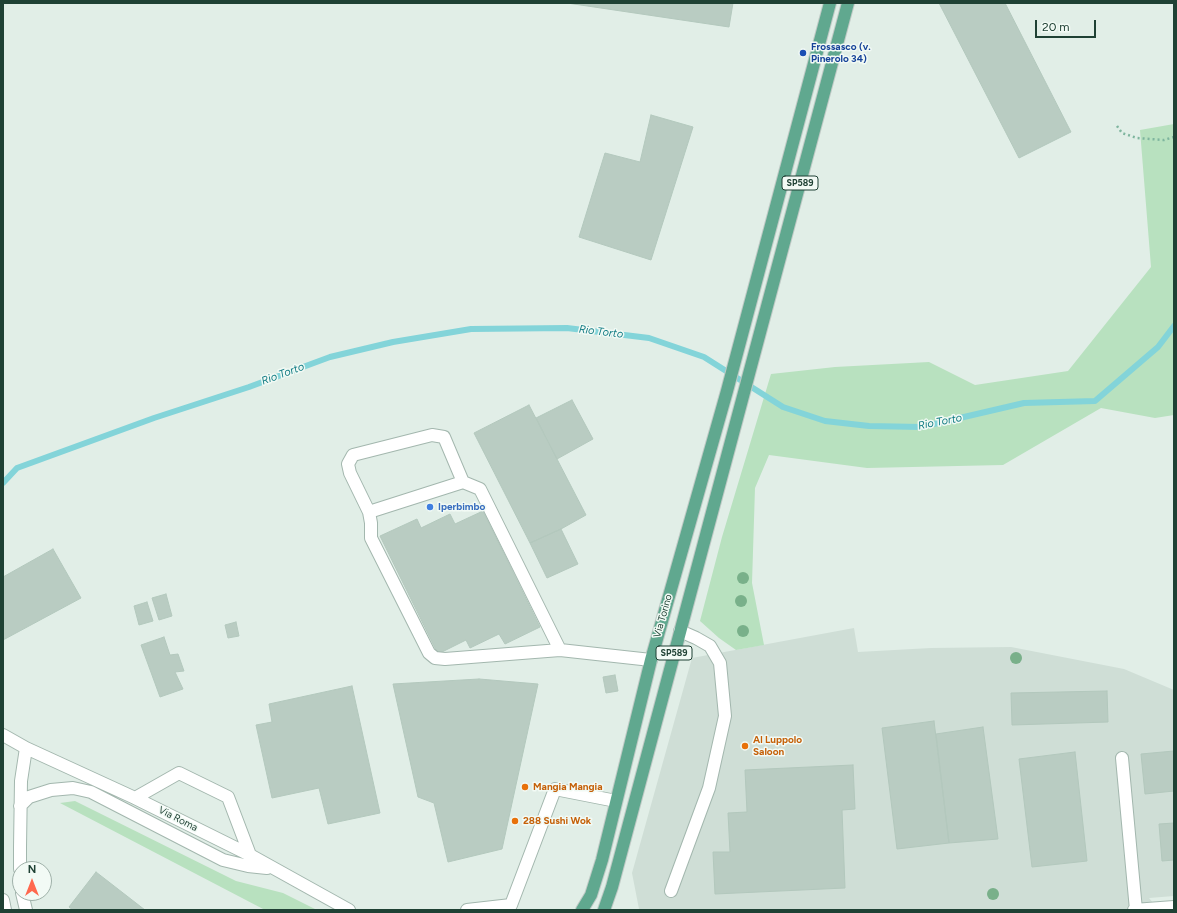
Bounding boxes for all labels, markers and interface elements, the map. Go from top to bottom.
scale bar [1037,12,1098,38]
text: 20 m [1042,20,1070,34]
place label: Frossasco (v. Pinerolo 34) [811,41,871,64]
marker: Frossasco (v. Pinerolo 34) [798,48,808,58]
road number: SP589 [782,176,818,190]
water label: Rio Torto [578,323,624,341]
water label: Rio Torto [260,360,306,388]
water label: Rio Torto [917,411,963,433]
place label: Iperbimbo [438,501,485,513]
marker: Iperbimbo [425,502,435,512]
street label: Via Torino [651,593,675,639]
road number: SP589 [656,646,692,660]
place label: Al Luppolo Saloon [753,734,802,758]
marker: Al Luppolo Saloon [740,741,750,751]
place label: Mangia Mangia [533,781,602,793]
marker: Mangia Mangia [520,782,530,792]
street label: Via Roma [156,804,200,834]
place label: 288 Sushi Wok [523,815,591,827]
marker: 288 Sushi Wok [510,816,520,826]
north arrow [12,861,52,901]
text: N [28,863,36,876]

